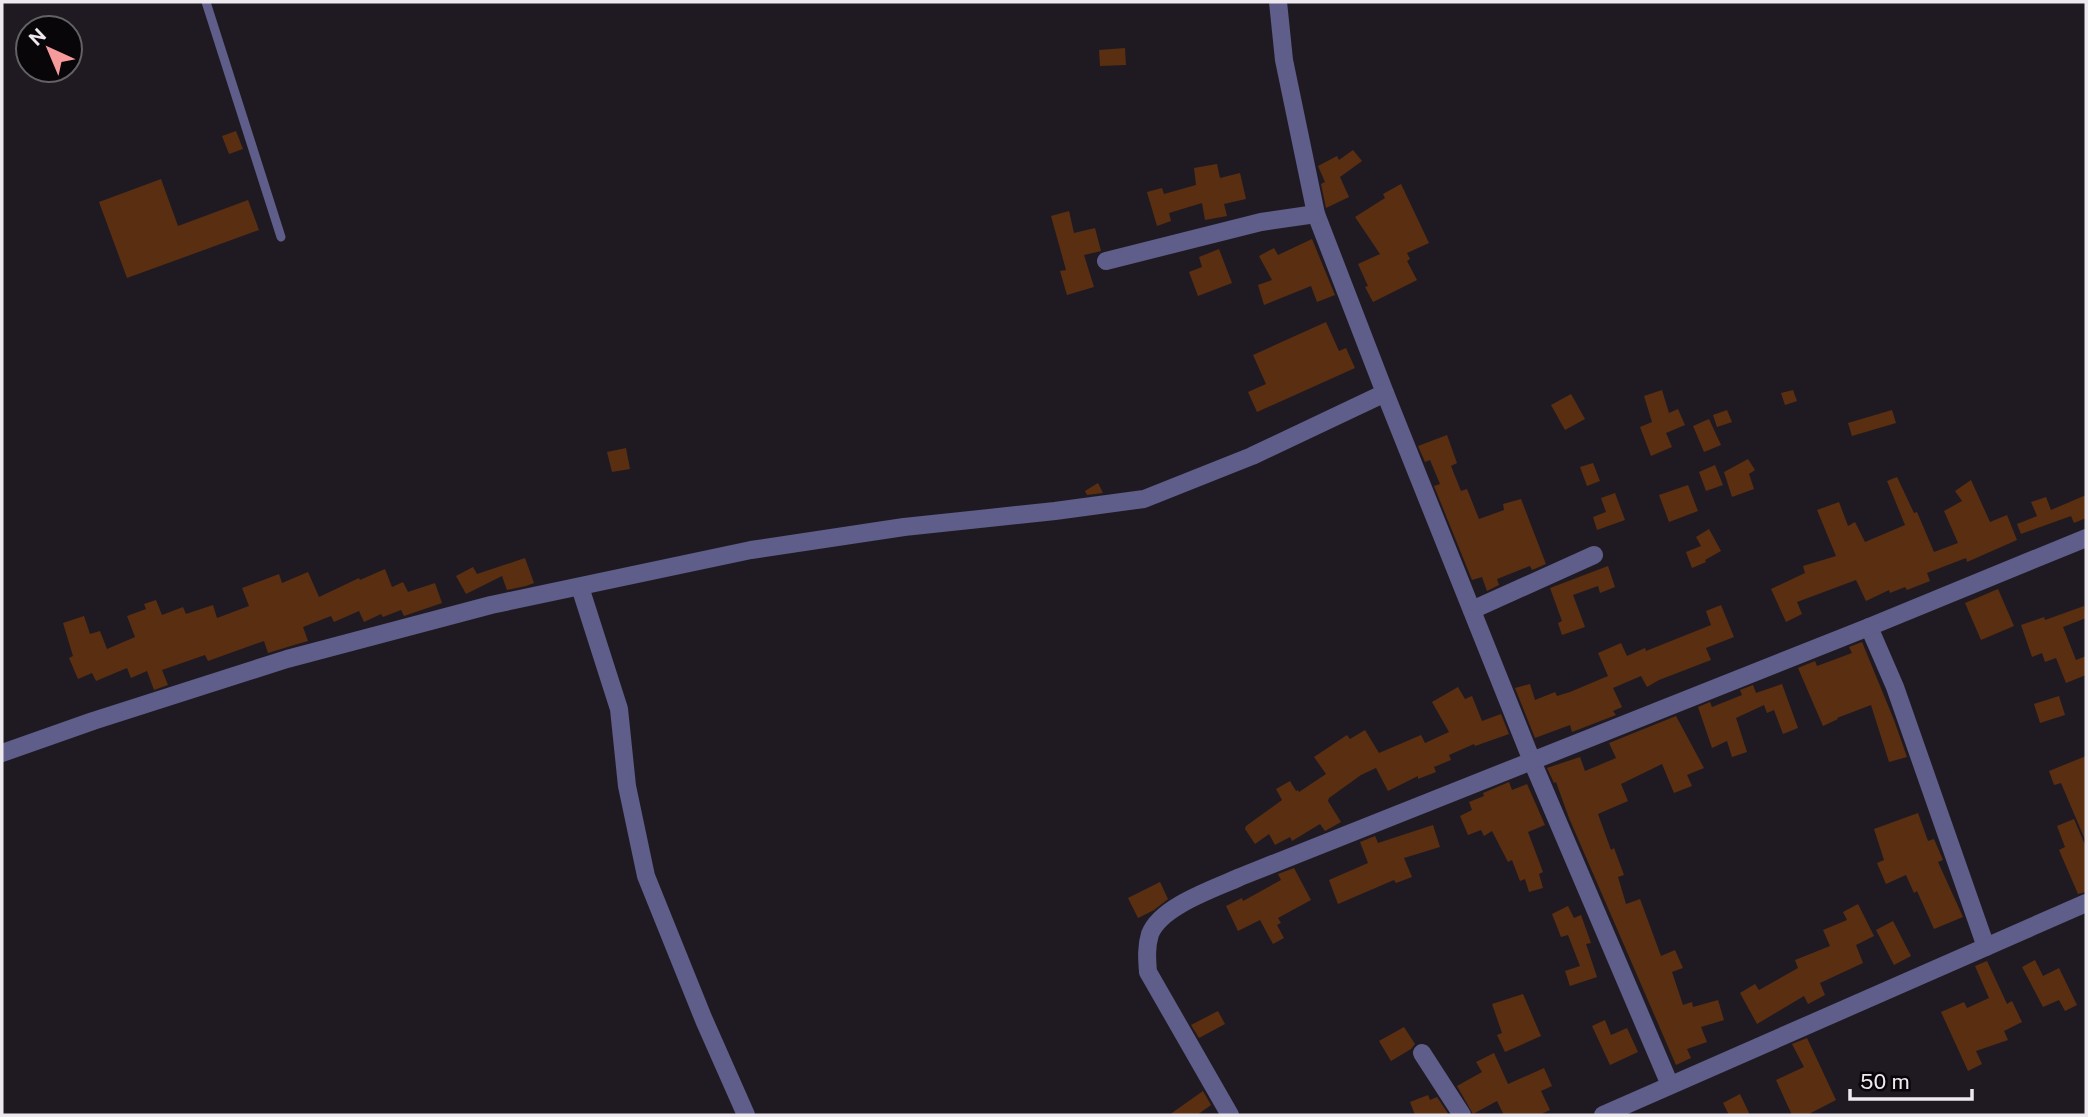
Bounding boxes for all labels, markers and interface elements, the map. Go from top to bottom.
north arrow [14,14,84,84]
text: N [24,24,50,50]
scale bar [1850,1058,1972,1102]
text: 50 m [1860,1069,1910,1094]

